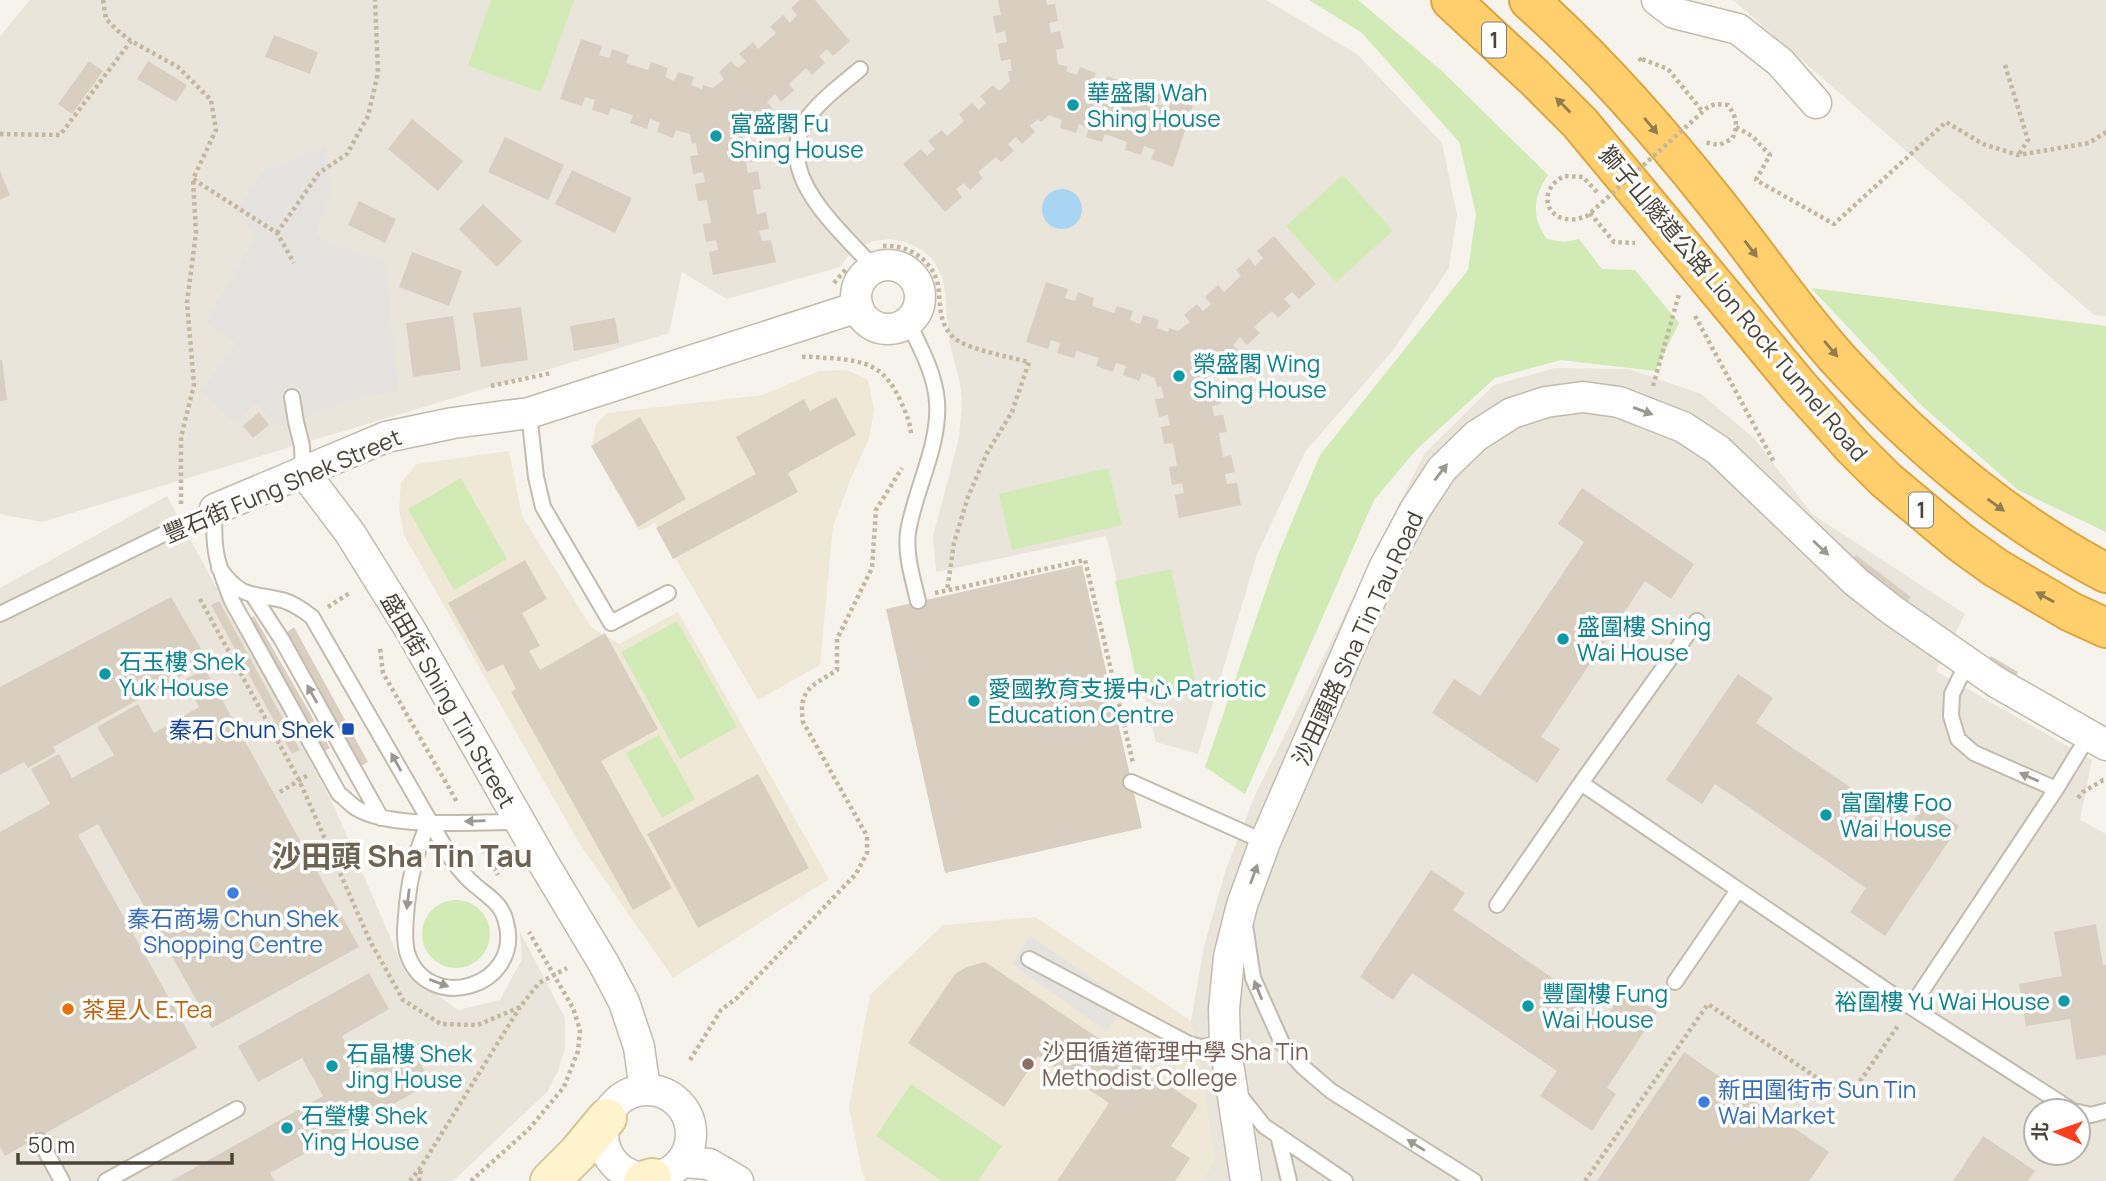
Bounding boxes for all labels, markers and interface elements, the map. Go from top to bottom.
road number: 1 [1482,22,1506,58]
place label: 華盛閣 Wah Shing House [1087,76,1221,134]
marker: 華盛閣 Wah Shing House [1065,97,1081,113]
one-way arrow [1554,97,1571,114]
place label: 富盛閣 Fu Shing House [730,107,864,165]
one-way arrow [1643,117,1659,135]
marker: 富盛閣 Fu Shing House [708,128,724,144]
street label: 獅子山隧道公路 Lion Rock Tunnel Road [1592,138,1876,468]
one-way arrow [1744,240,1758,259]
one-way arrow [1823,340,1838,358]
place label: 榮盛閣 Wing Shing House [1193,347,1327,405]
marker: 榮盛閣 Wing Shing House [1171,368,1187,384]
one-way arrow [1632,405,1653,416]
street label: 豐石街 Fung Shek Street [158,420,406,550]
one-way arrow [1434,463,1448,481]
road number: 1 [1909,492,1933,528]
one-way arrow [1987,498,2005,512]
street label: 沙田頭路 Sha Tin Tau Road [1284,506,1430,770]
one-way arrow [1812,540,1829,556]
street label: 盛田街 Shing Tin Street [374,587,524,813]
one-way arrow [2036,591,2055,603]
place label: 盛圍樓 Shing Wai House [1577,610,1711,668]
marker: 盛圍樓 Shing Wai House [1555,631,1571,647]
place label: 石玉樓 Shek Yuk House [119,645,246,703]
marker: 石玉樓 Shek Yuk House [97,666,113,682]
place label: 愛國教育支援中心 Patriotic Education Centre [988,672,1267,730]
one-way arrow [306,685,318,704]
marker: 愛國教育支援中心 Patriotic Education Centre [966,693,982,709]
place label: 秦石 Chun Shek [169,713,335,745]
marker: 秦石 Chun Shek [340,721,356,737]
one-way arrow [390,752,402,772]
one-way arrow [2018,771,2039,782]
place label: 富圍樓 Foo Wai House [1840,786,1952,844]
marker: 富圍樓 Foo Wai House [1818,807,1834,823]
one-way arrow [463,816,485,827]
district label: 沙田頭 Sha Tin Tau [271,835,533,876]
one-way arrow [1248,863,1259,884]
marker: 秦石商場 Chun Shek Shopping Centre [225,885,241,901]
one-way arrow [402,888,413,910]
place label: 秦石商場 Chun Shek Shopping Centre [127,902,339,960]
place label: 豐圍樓 Fung Wai House [1542,977,1668,1035]
one-way arrow [429,978,450,989]
one-way arrow [1253,979,1264,1000]
place label: 裕圍樓 Yu Wai House [1835,985,2050,1017]
place label: 茶星人 E.Tea [82,993,212,1025]
marker: 裕圍樓 Yu Wai House [2056,993,2072,1009]
marker: 豐圍樓 Fung Wai House [1520,998,1536,1014]
marker: 茶星人 E.Tea [60,1001,76,1017]
place label: 沙田循道衛理中學 Sha Tin Methodist College [1042,1035,1309,1093]
place label: 石晶樓 Shek Jing House [346,1037,473,1095]
marker: 沙田循道衛理中學 Sha Tin Methodist College [1020,1056,1036,1072]
marker: 石晶樓 Shek Jing House [324,1058,340,1074]
place label: 新田圍街市 Sun Tin Wai Market [1718,1073,1916,1131]
marker: 新田圍街市 Sun Tin Wai Market [1696,1094,1712,1110]
north arrow [2022,1097,2092,1167]
place label: 石瑩樓 Shek Ying House [301,1099,428,1157]
marker: 石瑩樓 Shek Ying House [279,1120,295,1136]
text: 北 [2027,1121,2053,1141]
scale bar [18,1122,231,1166]
text: 50 m [28,1131,75,1159]
one-way arrow [1406,1138,1425,1151]

